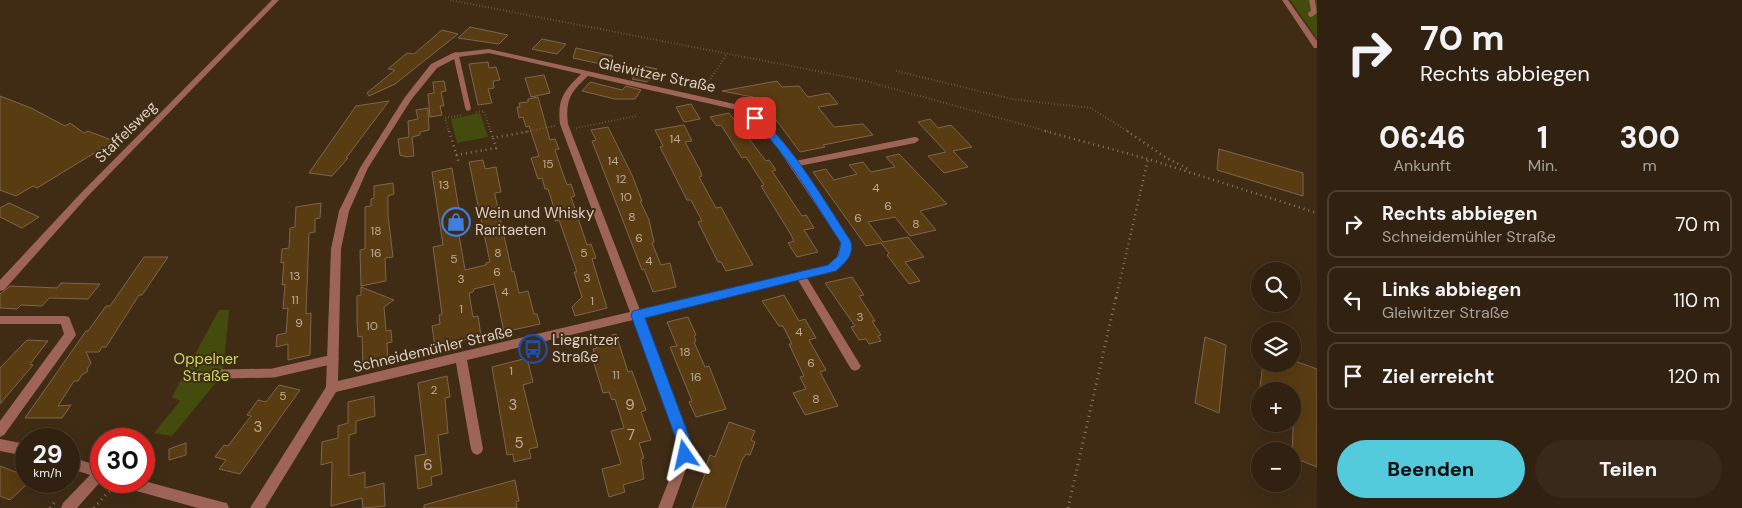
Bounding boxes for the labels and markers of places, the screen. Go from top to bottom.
pin [734,97,776,139]
place label: Wein und Whisky Raritaeten [475,203,595,240]
shop icon: Wein und Whisky Raritaeten [441,207,471,237]
place label: Liegnitzer Straße [552,330,620,367]
bus stop icon: Liegnitzer Straße [518,334,548,364]

